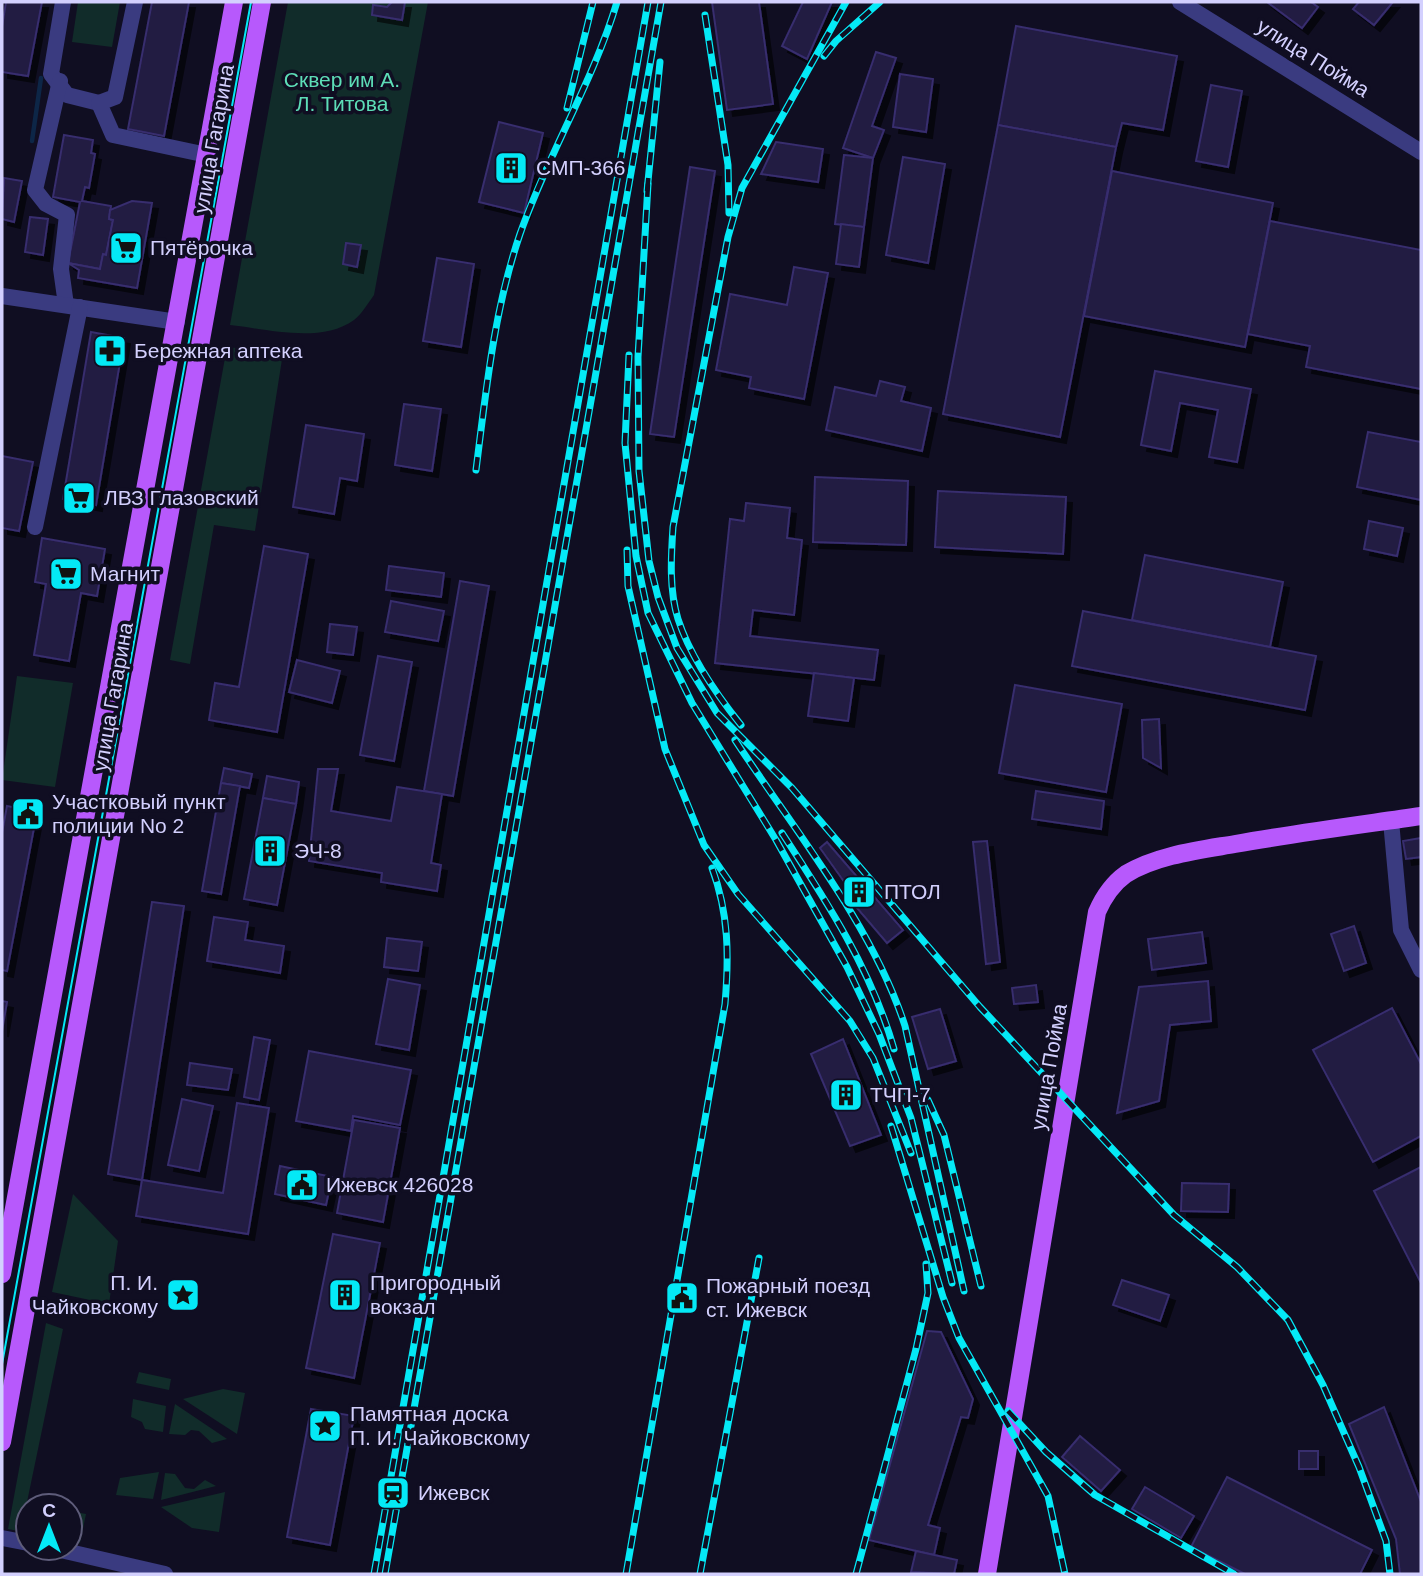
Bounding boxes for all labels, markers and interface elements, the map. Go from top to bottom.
street label: улица Пойма [1253,14,1374,101]
street label: улица Гагарина [189,62,238,215]
park label: Сквер им А. Л. Титова [284,68,400,115]
building icon: СМП-366 [492,149,530,187]
place label: СМП-366 [536,156,626,179]
supermarket icon: Пятёрочка [107,229,145,267]
place label: Пятёрочка [150,236,253,259]
pharmacy icon: Бережная аптека [91,332,129,370]
place label: Бережная аптека [134,339,303,362]
supermarket icon: ЛВЗ Глазовский [60,479,98,517]
place label: ЛВЗ Глазовский [104,486,259,509]
supermarket icon: Магнит [47,555,85,593]
place label: Магнит [90,562,160,585]
street label: улица Гагарина [88,620,137,773]
place label: Участковый пункт полиции No 2 [52,790,226,837]
public building icon: Участковый пункт полиции No 2 [9,795,47,833]
building icon: ЭЧ-8 [251,832,289,870]
place label: ЭЧ-8 [294,839,342,862]
building icon: ПТОЛ [840,873,878,911]
place label: ПТОЛ [884,880,941,903]
street label: улица Пойма [1026,1001,1071,1132]
building icon: ТЧП-7 [827,1076,865,1114]
place label: ТЧП-7 [870,1083,931,1106]
public building icon: Ижевск 426028 [283,1166,321,1204]
place label: Ижевск 426028 [326,1173,473,1196]
place label: П. И. Чайковскому [32,1271,158,1318]
place label: Пригородный вокзал [370,1271,501,1318]
place label: Пожарный поезд ст. Ижевск [706,1274,870,1321]
place icon: П. И. Чайковскому [164,1276,202,1314]
building icon: Пригородный вокзал [326,1276,364,1314]
public building icon: Пожарный поезд ст. Ижевск [663,1279,701,1317]
place label: Памятная доска П. И. Чайковскому [350,1402,530,1449]
place icon: Памятная доска П. И. Чайковскому [306,1407,344,1445]
station icon: Ижевск [374,1474,412,1512]
place label: Ижевск [418,1481,490,1504]
north arrow [14,1492,84,1562]
text: С [42,1500,56,1521]

